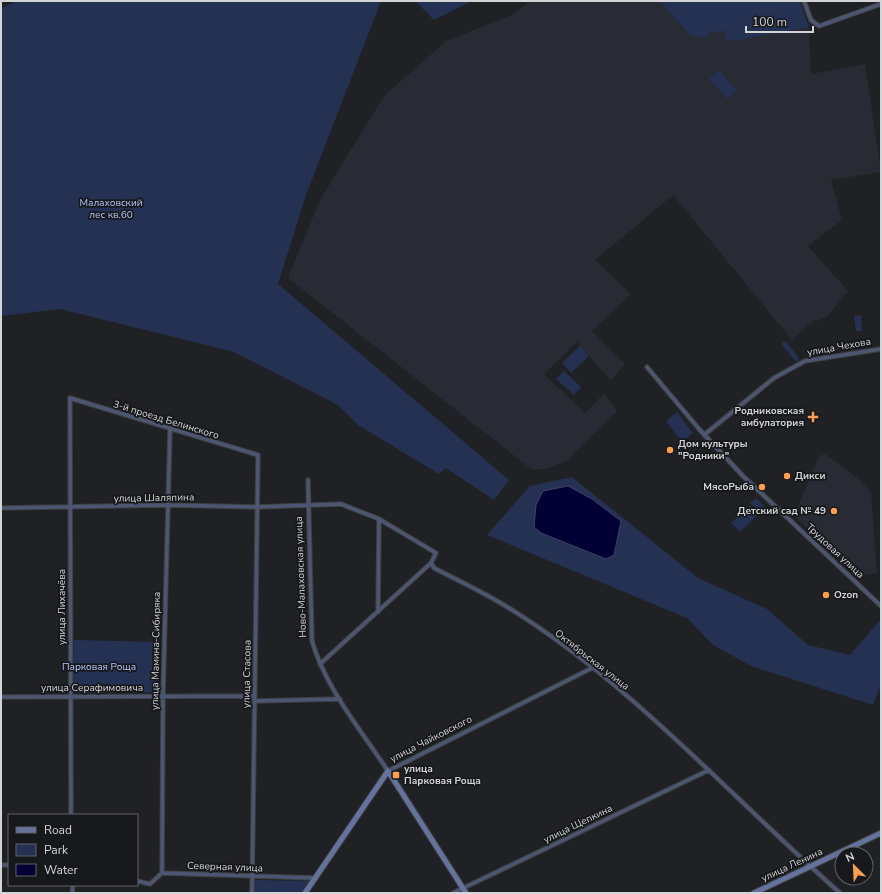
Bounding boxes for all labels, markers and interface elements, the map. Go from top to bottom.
scale bar [746,8,813,34]
text: 100 m [752,14,787,30]
park label: Малаховский лес кв.60 [79,196,143,222]
street label: улица Чехова [806,335,872,359]
street label: 3-й проезд Белинского [111,397,221,443]
place label: Родниковская амбулатория [735,404,804,430]
marker: Родниковская амбулатория [807,411,819,423]
place label: Дом культуры "Родники" [678,437,748,463]
marker: Дом культуры "Родники" [665,445,675,455]
place label: Дикси [795,469,826,483]
marker: Дикси [782,471,792,481]
place label: МясоРыба [703,480,754,494]
marker: МясоРыба [757,482,767,492]
street label: улица Шаляпина [114,490,194,506]
place label: Детский сад № 49 [737,504,826,518]
marker: Детский сад № 49 [829,506,839,516]
street label: Ново-Малаховская улица [292,516,310,638]
street label: Трудовая улица [803,520,867,582]
street label: улица Лихачёва [55,569,69,645]
place label: Ozon [834,588,858,602]
marker: Ozon [821,590,831,600]
street label: улица Мамина-Сибиряка [148,592,164,710]
street label: Октябрьская улица [552,626,632,694]
street label: улица Стасова [239,640,255,708]
park label: Парковая Роща [62,660,136,674]
street label: улица Серафимовича [41,681,143,695]
street label: улица Чайковского [388,712,475,766]
place label: улица Парковая Роща [404,762,481,788]
marker: улица Парковая Роща [391,770,401,780]
street label: улица Щепкина [541,801,615,847]
legend [8,814,138,886]
text: Road [44,822,72,838]
text: Park [44,842,69,858]
street label: улица Ленина [759,845,825,885]
north arrow [834,846,874,886]
text: N [843,849,857,866]
street label: Северная улица [187,859,263,875]
text: Water [44,862,78,878]

